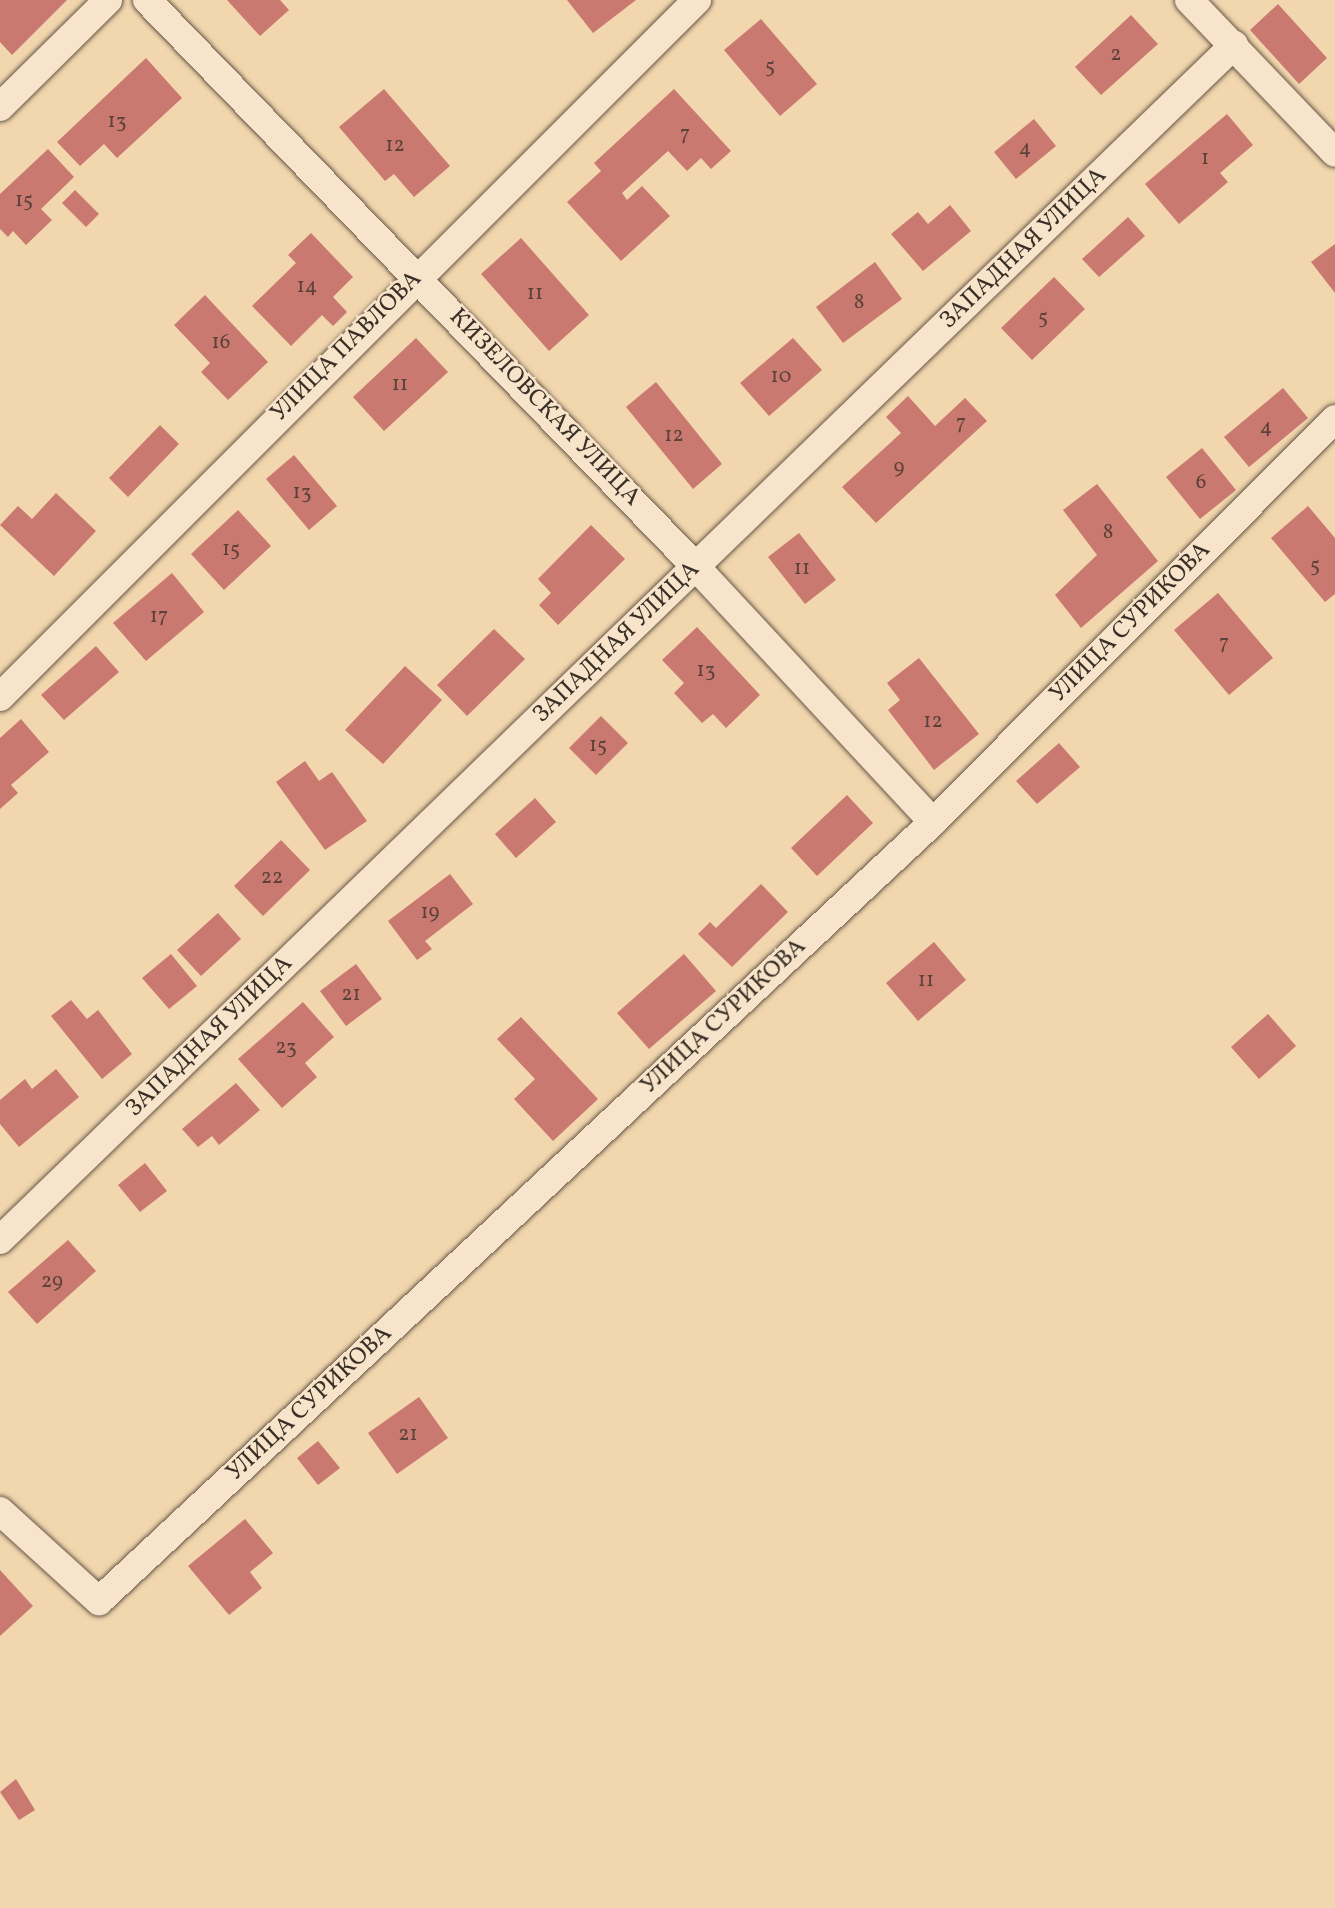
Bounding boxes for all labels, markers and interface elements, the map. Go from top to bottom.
house number: 2 [1110,42,1122,68]
house number: 5 [765,54,775,80]
house number: 13 [108,109,126,135]
house number: 7 [680,122,690,148]
house number: 12 [385,133,405,159]
house number: 4 [1019,136,1031,162]
house number: 1 [1201,146,1209,172]
street label: ЗАПАДНАЯ УЛИЦА [935,162,1113,336]
house number: 15 [15,188,33,214]
street label: УЛИЦА ПАВЛОВА [266,266,428,428]
house number: 14 [297,274,317,300]
house number: 11 [527,281,543,307]
house number: 8 [854,290,864,316]
street label: КИЗЕЛОВСКАЯ УЛИЦА [442,303,646,513]
house number: 5 [1038,305,1048,331]
house number: 16 [212,330,230,356]
house number: 10 [771,364,791,390]
house number: 11 [392,372,408,398]
house number: 7 [956,411,966,437]
house number: 4 [1260,415,1272,441]
house number: 12 [664,423,684,449]
house number: 9 [894,455,904,481]
house number: 6 [1196,470,1206,496]
house number: 13 [293,480,311,506]
house number: 8 [1103,520,1113,546]
house number: 15 [222,537,240,563]
street label: УЛИЦА СУРИКОВА [1045,537,1217,709]
house number: 5 [1310,553,1320,579]
street label: ЗАПАДНАЯ УЛИЦА [528,556,706,730]
house number: 11 [794,556,810,582]
house number: 17 [150,604,168,630]
house number: 7 [1219,631,1229,657]
house number: 13 [697,658,715,684]
house number: 12 [923,709,943,735]
house number: 15 [589,733,607,759]
house number: 22 [261,865,283,891]
house number: 19 [420,900,440,926]
street label: УЛИЦА СУРИКОВА [635,933,813,1101]
street label: ЗАПАДНАЯ УЛИЦА [121,950,299,1124]
house number: 11 [918,968,934,994]
house number: 21 [341,982,361,1008]
house number: 23 [275,1035,297,1061]
house number: 29 [41,1269,63,1295]
street label: УЛИЦА СУРИКОВА [221,1320,399,1488]
house number: 21 [398,1422,418,1448]

